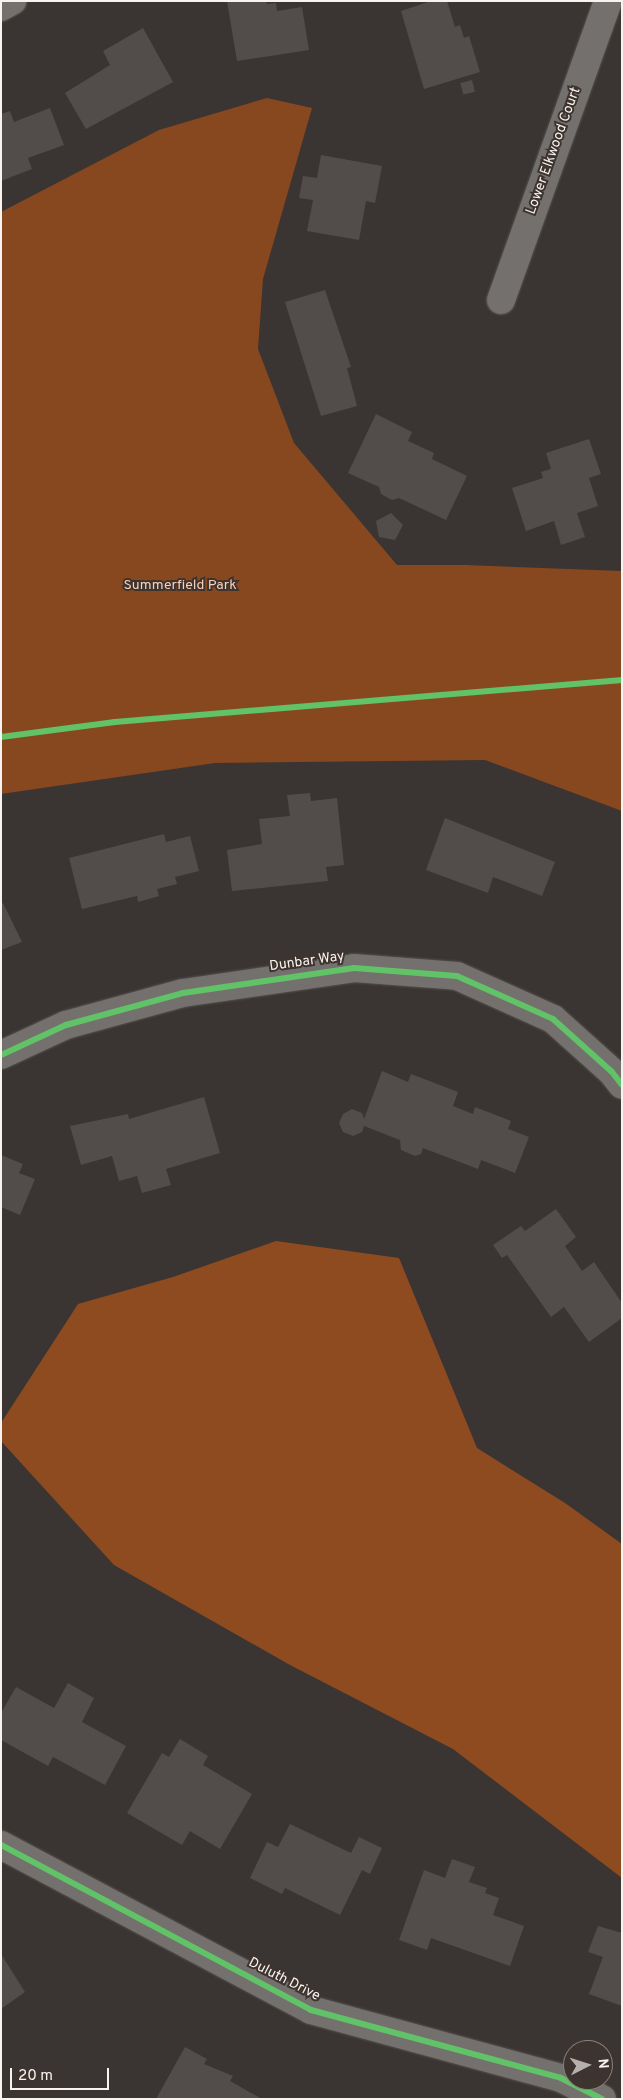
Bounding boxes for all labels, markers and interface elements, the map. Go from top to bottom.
street label: Lower Elkwood Court [523,85,585,217]
park label: Summerfield Park [123,578,237,594]
street label: Dunbar Way [268,948,346,976]
street label: Duluth Drive [245,1955,323,2005]
north arrow [563,2040,613,2090]
scale bar [12,2058,111,2090]
text: N [594,2058,611,2069]
text: 20 m [18,2067,53,2086]

